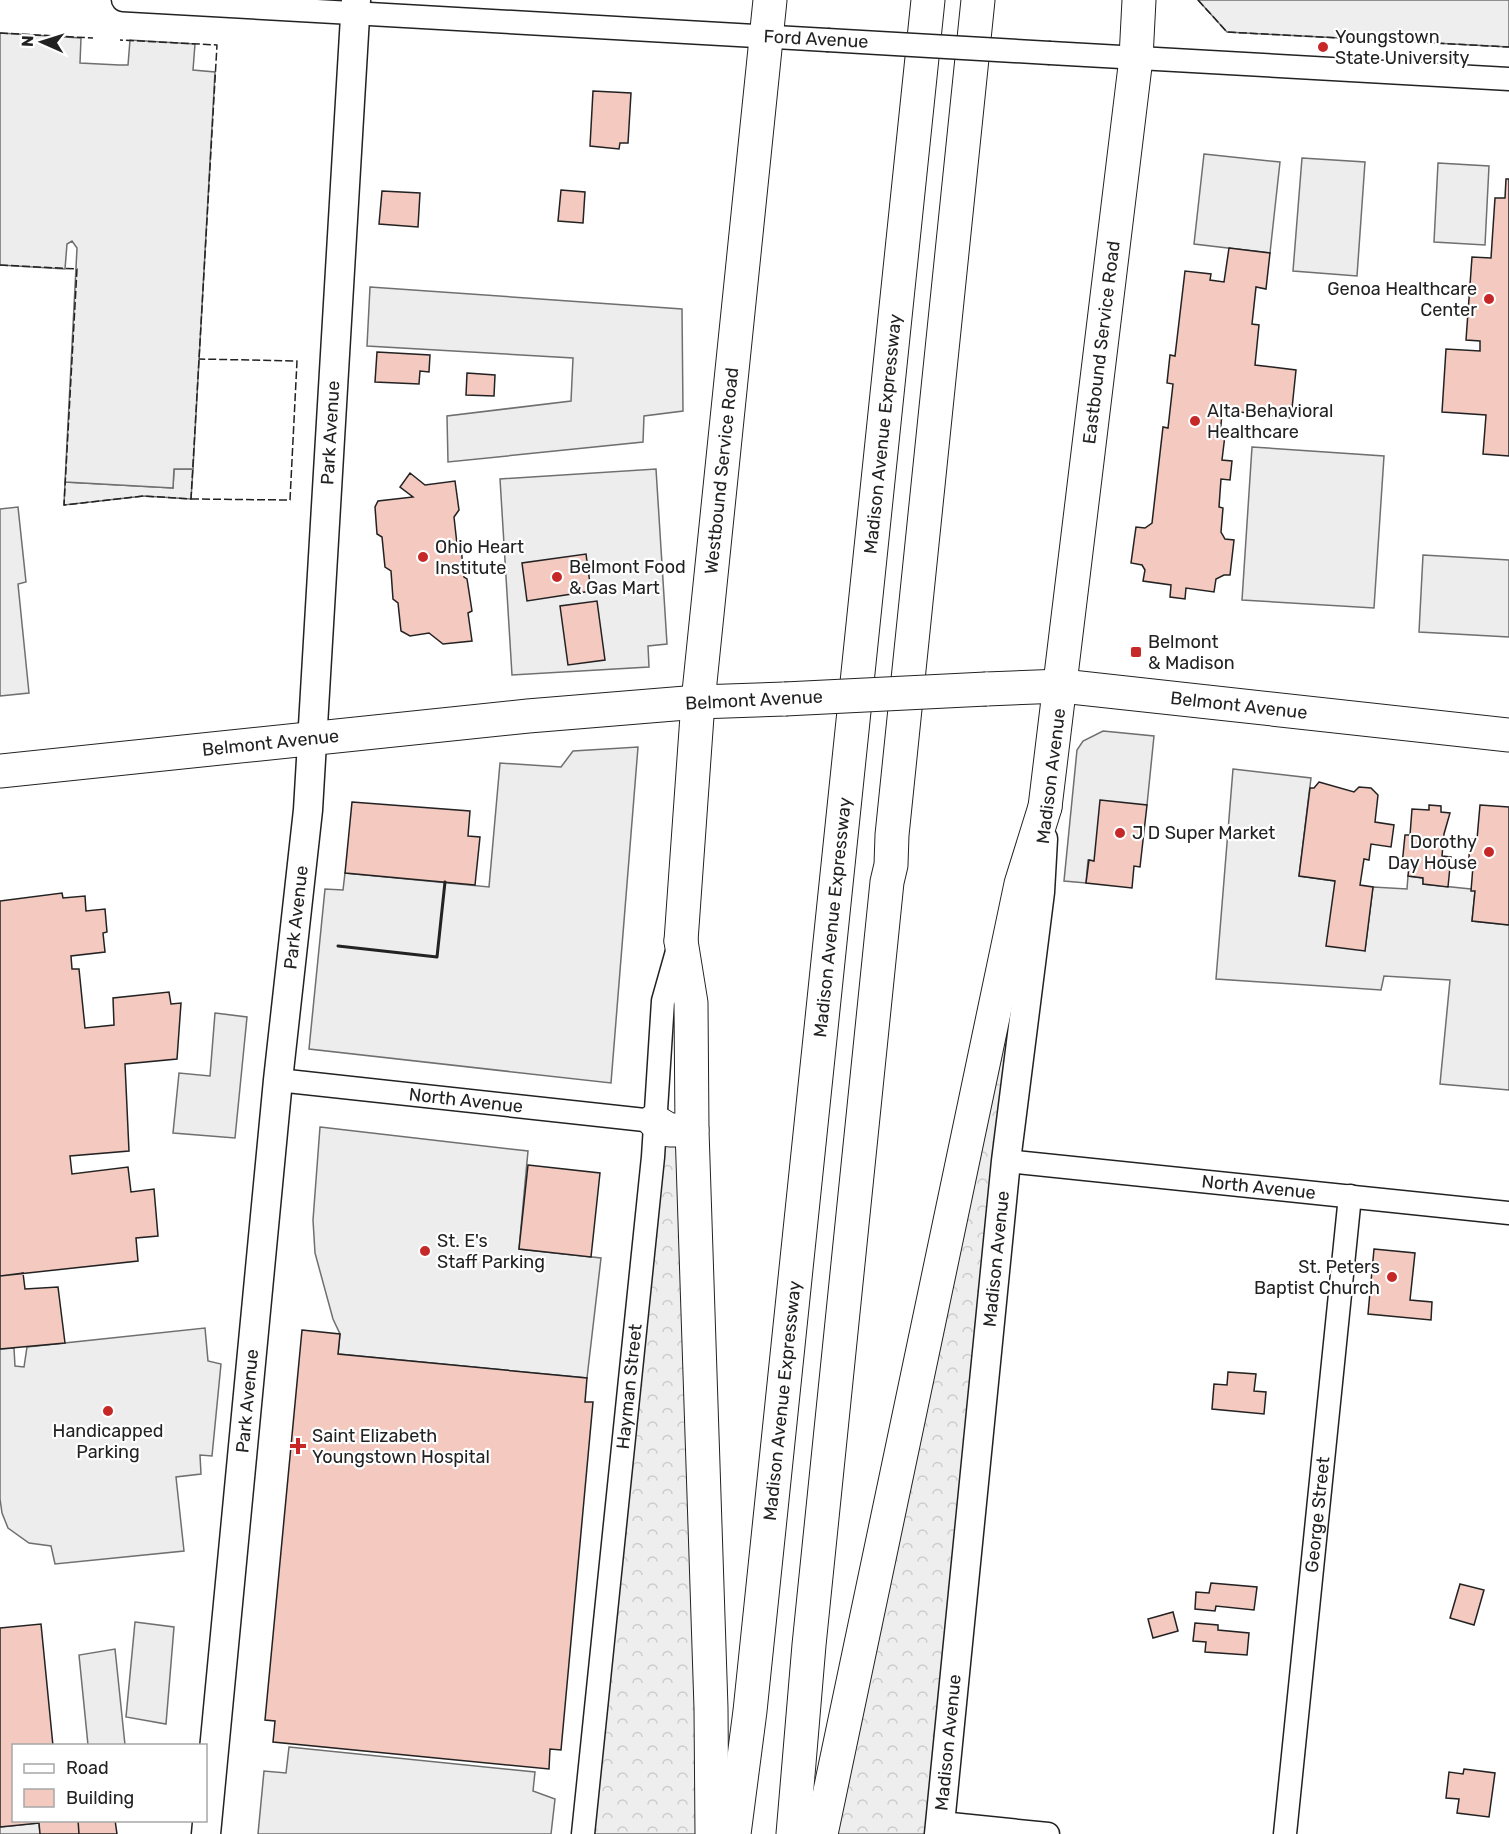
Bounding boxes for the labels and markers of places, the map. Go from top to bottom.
place label: Youngstown State University [1335,26,1470,69]
marker: Youngstown State University [1316,40,1330,54]
place label: Genoa Healthcare Center [1327,278,1477,321]
marker: Genoa Healthcare Center [1482,292,1496,306]
place label: Alta Behavioral Healthcare [1207,400,1333,443]
marker: Alta Behavioral Healthcare [1188,414,1202,428]
place label: Ohio Heart Institute [435,536,524,579]
marker: Ohio Heart Institute [416,550,430,564]
place label: Belmont Food & Gas Mart [569,556,686,599]
marker: Belmont Food & Gas Mart [550,570,564,584]
place label: Belmont & Madison [1148,631,1235,674]
marker: Belmont & Madison [1129,645,1143,659]
place label: J D Super Market [1132,822,1275,844]
marker: J D Super Market [1113,826,1127,840]
place label: Dorothy Day House [1388,831,1477,874]
marker: Dorothy Day House [1482,845,1496,859]
place label: St. E's Staff Parking [437,1230,545,1273]
marker: St. E's Staff Parking [418,1244,432,1258]
place label: St. Peters Baptist Church [1254,1256,1380,1299]
marker: St. Peters Baptist Church [1385,1270,1399,1284]
marker: Handicapped Parking [101,1404,115,1418]
place label: Handicapped Parking [53,1420,163,1463]
place label: Saint Elizabeth Youngstown Hospital [312,1425,490,1468]
marker: Saint Elizabeth Youngstown Hospital [289,1437,307,1455]

